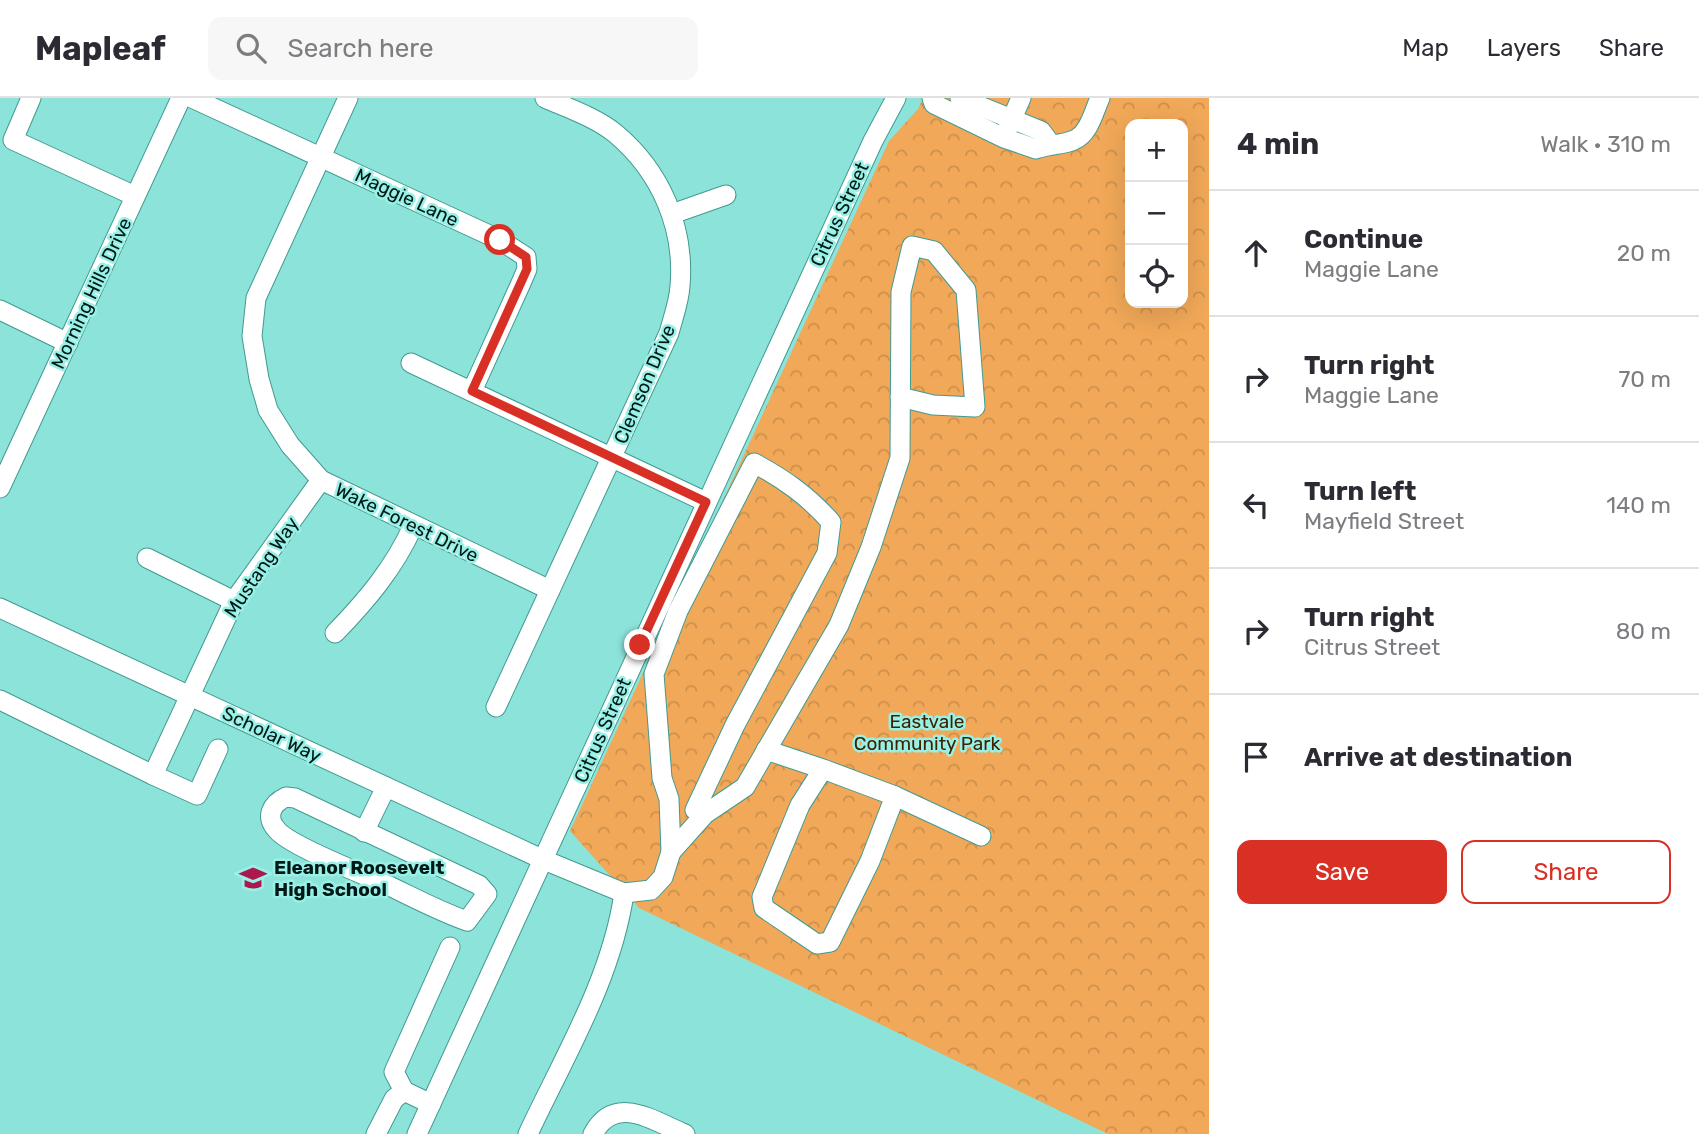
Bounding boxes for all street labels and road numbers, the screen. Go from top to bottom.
street label: Citrus Street [805,158,874,270]
street label: Maggie Lane [351,163,462,231]
street label: Morning Hills Drive [46,214,137,373]
street label: Clemson Drive [609,321,680,447]
street label: Wake Forest Drive [331,478,482,567]
street label: Mustang Way [219,512,304,622]
street label: Citrus Street [569,674,636,786]
street label: Scholar Way [219,702,325,767]

